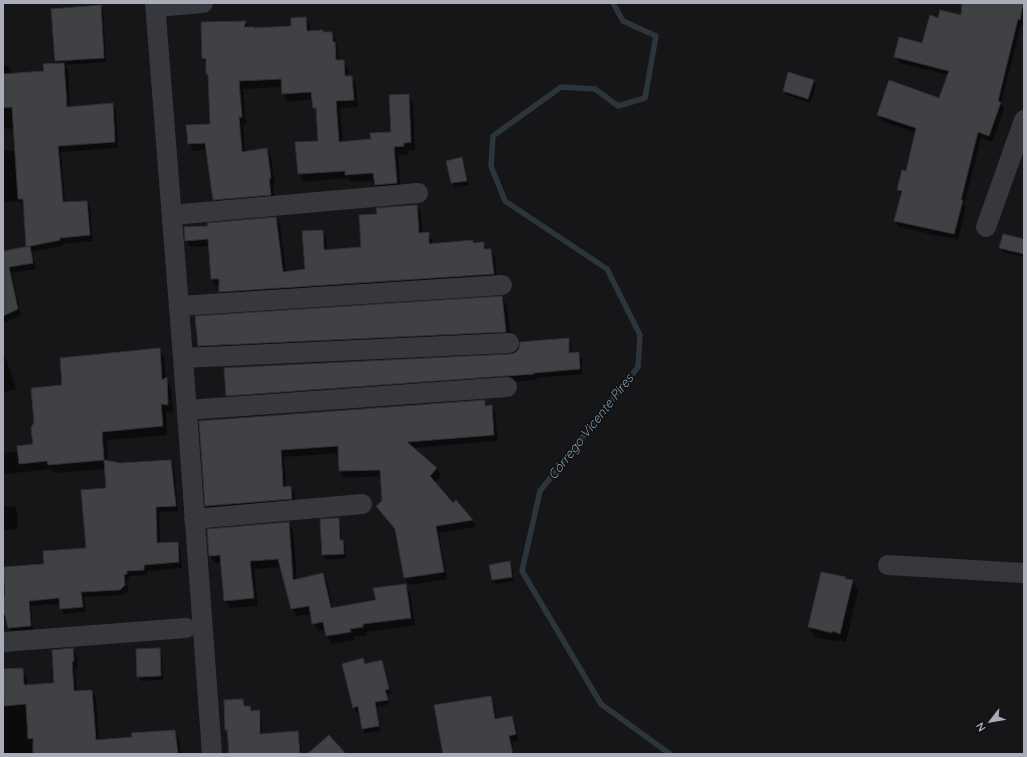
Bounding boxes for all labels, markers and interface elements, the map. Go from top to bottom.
water label: Córrego Vicente Pires [545,371,637,483]
north arrow [971,701,1011,741]
text: N [973,720,989,734]

